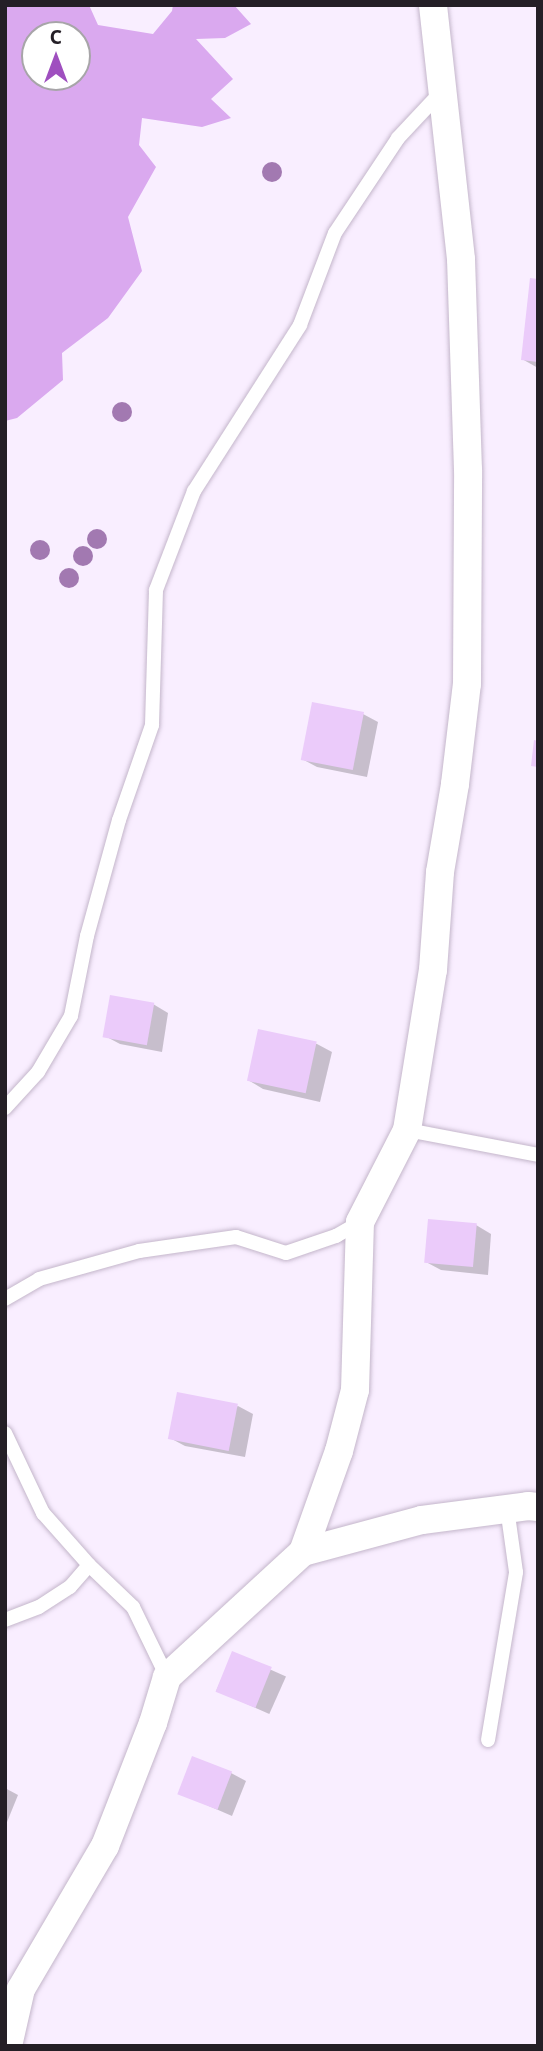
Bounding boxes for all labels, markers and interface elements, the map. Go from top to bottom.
north arrow [21,21,91,91]
text: С [50,24,62,50]

